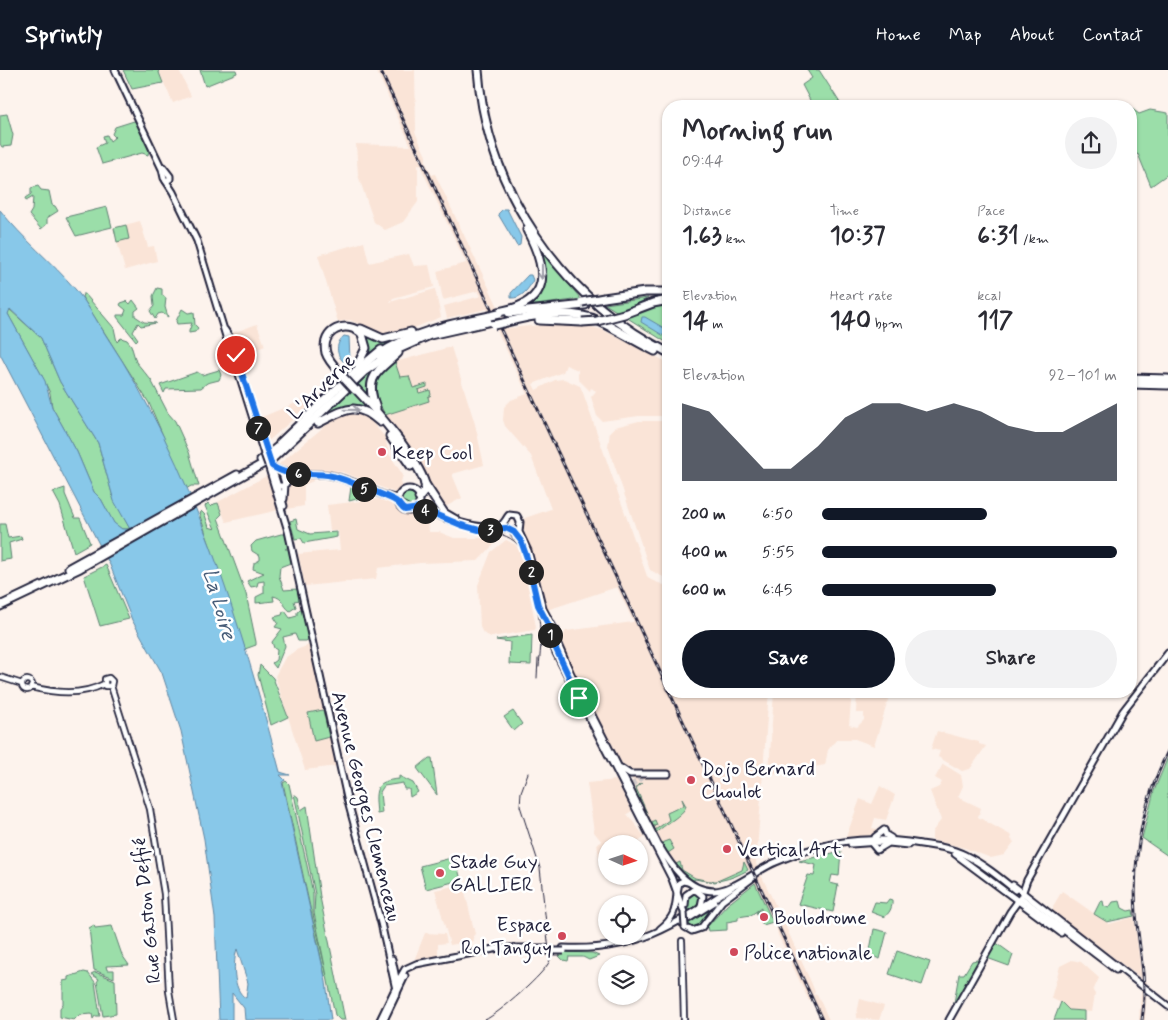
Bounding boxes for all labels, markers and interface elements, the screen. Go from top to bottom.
text: Sprintly [25,20,103,51]
text: Home [876,23,921,47]
text: Map [949,23,982,47]
text: About [1010,23,1054,47]
text: Contact [1082,23,1143,47]
text: Morning run [682,113,833,150]
button: share [1065,117,1117,169]
text: 09:44 [682,151,724,172]
text: Distance [682,202,731,220]
text: Time [830,202,859,220]
text: Pace [977,202,1005,220]
text: 1.63 [682,220,722,253]
text: 10:37 [830,220,886,253]
text: 6:31 [977,220,1019,253]
text: km [722,230,746,248]
text: /km [1019,230,1049,248]
one-way arrow [537,263,547,279]
text: Elevation [682,287,737,305]
text: Heart rate [830,287,893,305]
text: kcal [977,287,1001,305]
text: 14 [682,305,708,338]
text: 140 [830,305,871,338]
text: 117 [977,305,1013,338]
text: m [708,315,723,333]
text: bpm [871,315,903,333]
pin [215,334,257,376]
icon: check [222,341,250,369]
street label: L'Arverne [282,348,362,426]
text: Elevation [682,365,745,386]
text: 92–101 m [1049,365,1117,386]
one-way arrow [343,405,359,415]
pin: 7 [246,416,270,440]
text: 7 [254,419,263,437]
place label: Keep Cool [392,440,473,467]
marker: Keep Cool [376,446,388,458]
pin: 6 [286,462,310,486]
text: 6 [295,465,302,483]
pin: 5 [352,476,376,502]
text: 5 [360,480,369,498]
pin: 4 [412,498,438,524]
text: 4 [421,502,430,520]
text: 200 m [682,504,726,525]
text: 6:50 [762,504,793,525]
pin: 3 [478,518,502,542]
text: 3 [487,521,494,539]
text: 400 m [682,542,727,563]
text: 5:55 [762,542,794,563]
pin: 2 [518,560,544,584]
text: 2 [528,563,535,581]
water label: La Loire [196,565,243,644]
text: 600 m [682,580,726,601]
text: 6:45 [762,580,792,601]
pin: 1 [538,622,562,648]
text: 1 [547,626,554,644]
button: Save [682,630,895,688]
button: Share [905,630,1117,688]
pin [558,677,600,719]
icon: arrive [565,684,593,712]
street label: Avenue Georges Clemenceau [323,688,407,925]
place label: Dojo Bernard Choulot [701,756,815,806]
marker: Dojo Bernard Choulot [685,774,697,786]
north arrow [598,835,648,885]
map controls [598,835,648,1005]
street label: Rue Gaston Deffié [126,837,169,985]
place label: Vertical Art [737,837,842,864]
marker: Vertical Art [721,843,733,855]
place label: Stade Guy GALLIER [450,849,538,899]
marker: Stade Guy GALLIER [434,867,446,879]
button: locate [598,895,648,945]
place label: Boulodrome [774,905,867,932]
marker: Boulodrome [758,911,770,923]
place label: Espace Rol Tanguy [461,912,552,964]
marker: Espace Rol Tanguy [556,930,568,942]
place label: Police nationale [744,940,872,967]
marker: Police nationale [728,946,740,958]
button: layers [598,955,648,1005]

